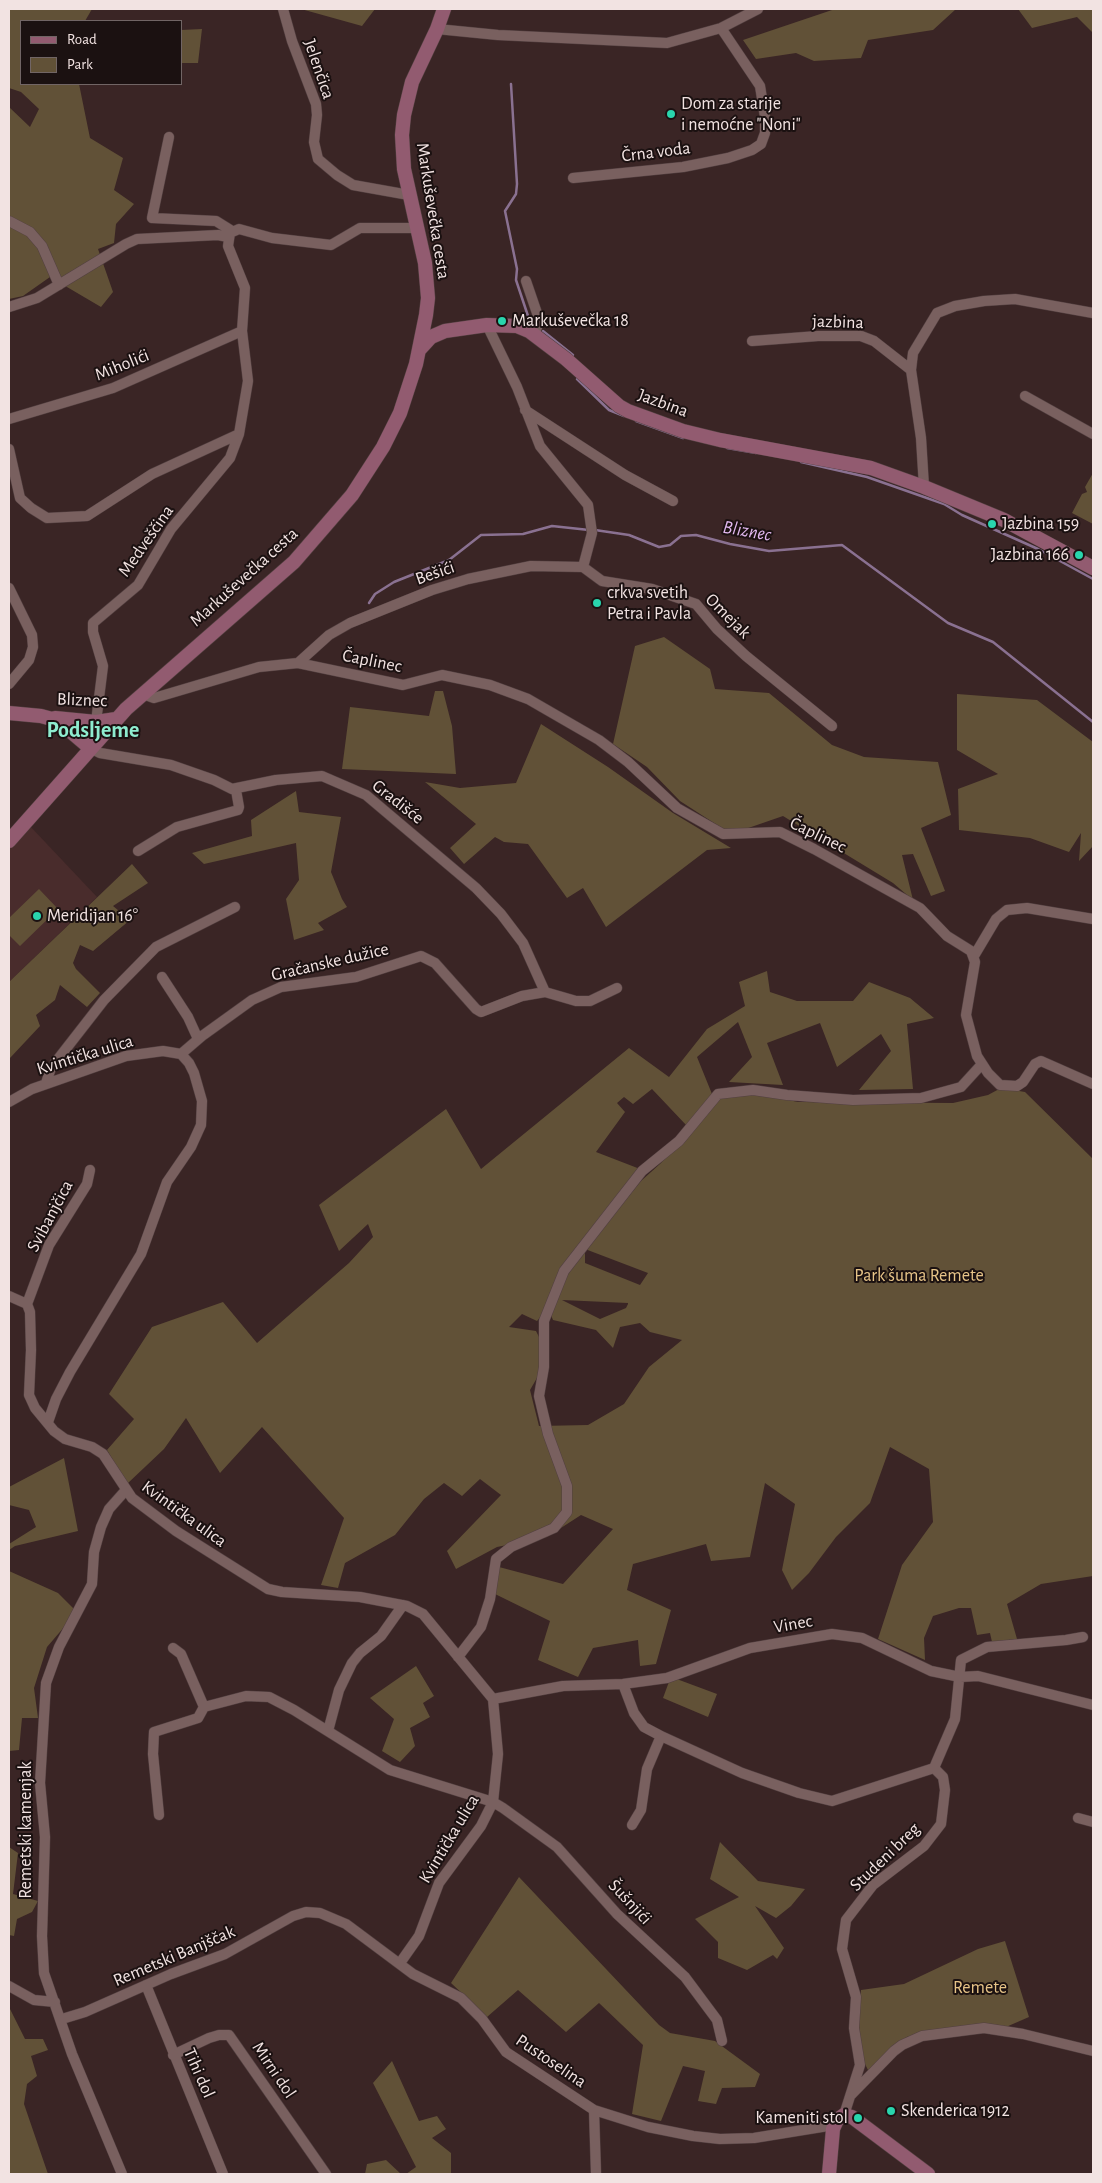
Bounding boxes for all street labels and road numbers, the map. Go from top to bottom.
street label: Jelenčica [299,36,339,102]
street label: Črna voda [620,137,692,167]
street label: Markuševečka cesta [412,141,454,281]
street label: jazbina [812,310,864,334]
street label: Miholići [92,344,152,386]
street label: Jazbina [635,384,691,422]
street label: Medveščina [113,501,179,581]
street label: Markuševečka cesta [185,523,303,631]
street label: Bešići [413,556,457,590]
street label: Omejak [701,589,755,643]
street label: Čaplinec [340,645,404,677]
street label: Bliznec [56,688,108,712]
street label: Gradišće [368,775,428,829]
street label: Čaplinec [786,812,850,858]
street label: Gračanske dužice [269,938,391,986]
street label: Kvintička ulica [34,1030,136,1080]
street label: Svibanjčica [22,1177,78,1255]
street label: Kvintička ulica [137,1476,231,1552]
street label: Vinec [772,1610,814,1638]
street label: Remetski kamenjak [15,1761,37,1899]
street label: Kvintička ulica [414,1791,484,1887]
street label: Studeni breg [845,1818,925,1896]
street label: Šušnjići [604,1875,656,1929]
street label: Remetski Banjščak [110,1921,238,1991]
street label: Pustoselina [512,2029,590,2093]
street label: Mirni dol [247,2038,301,2102]
street label: Tihi dol [178,2045,220,2101]

